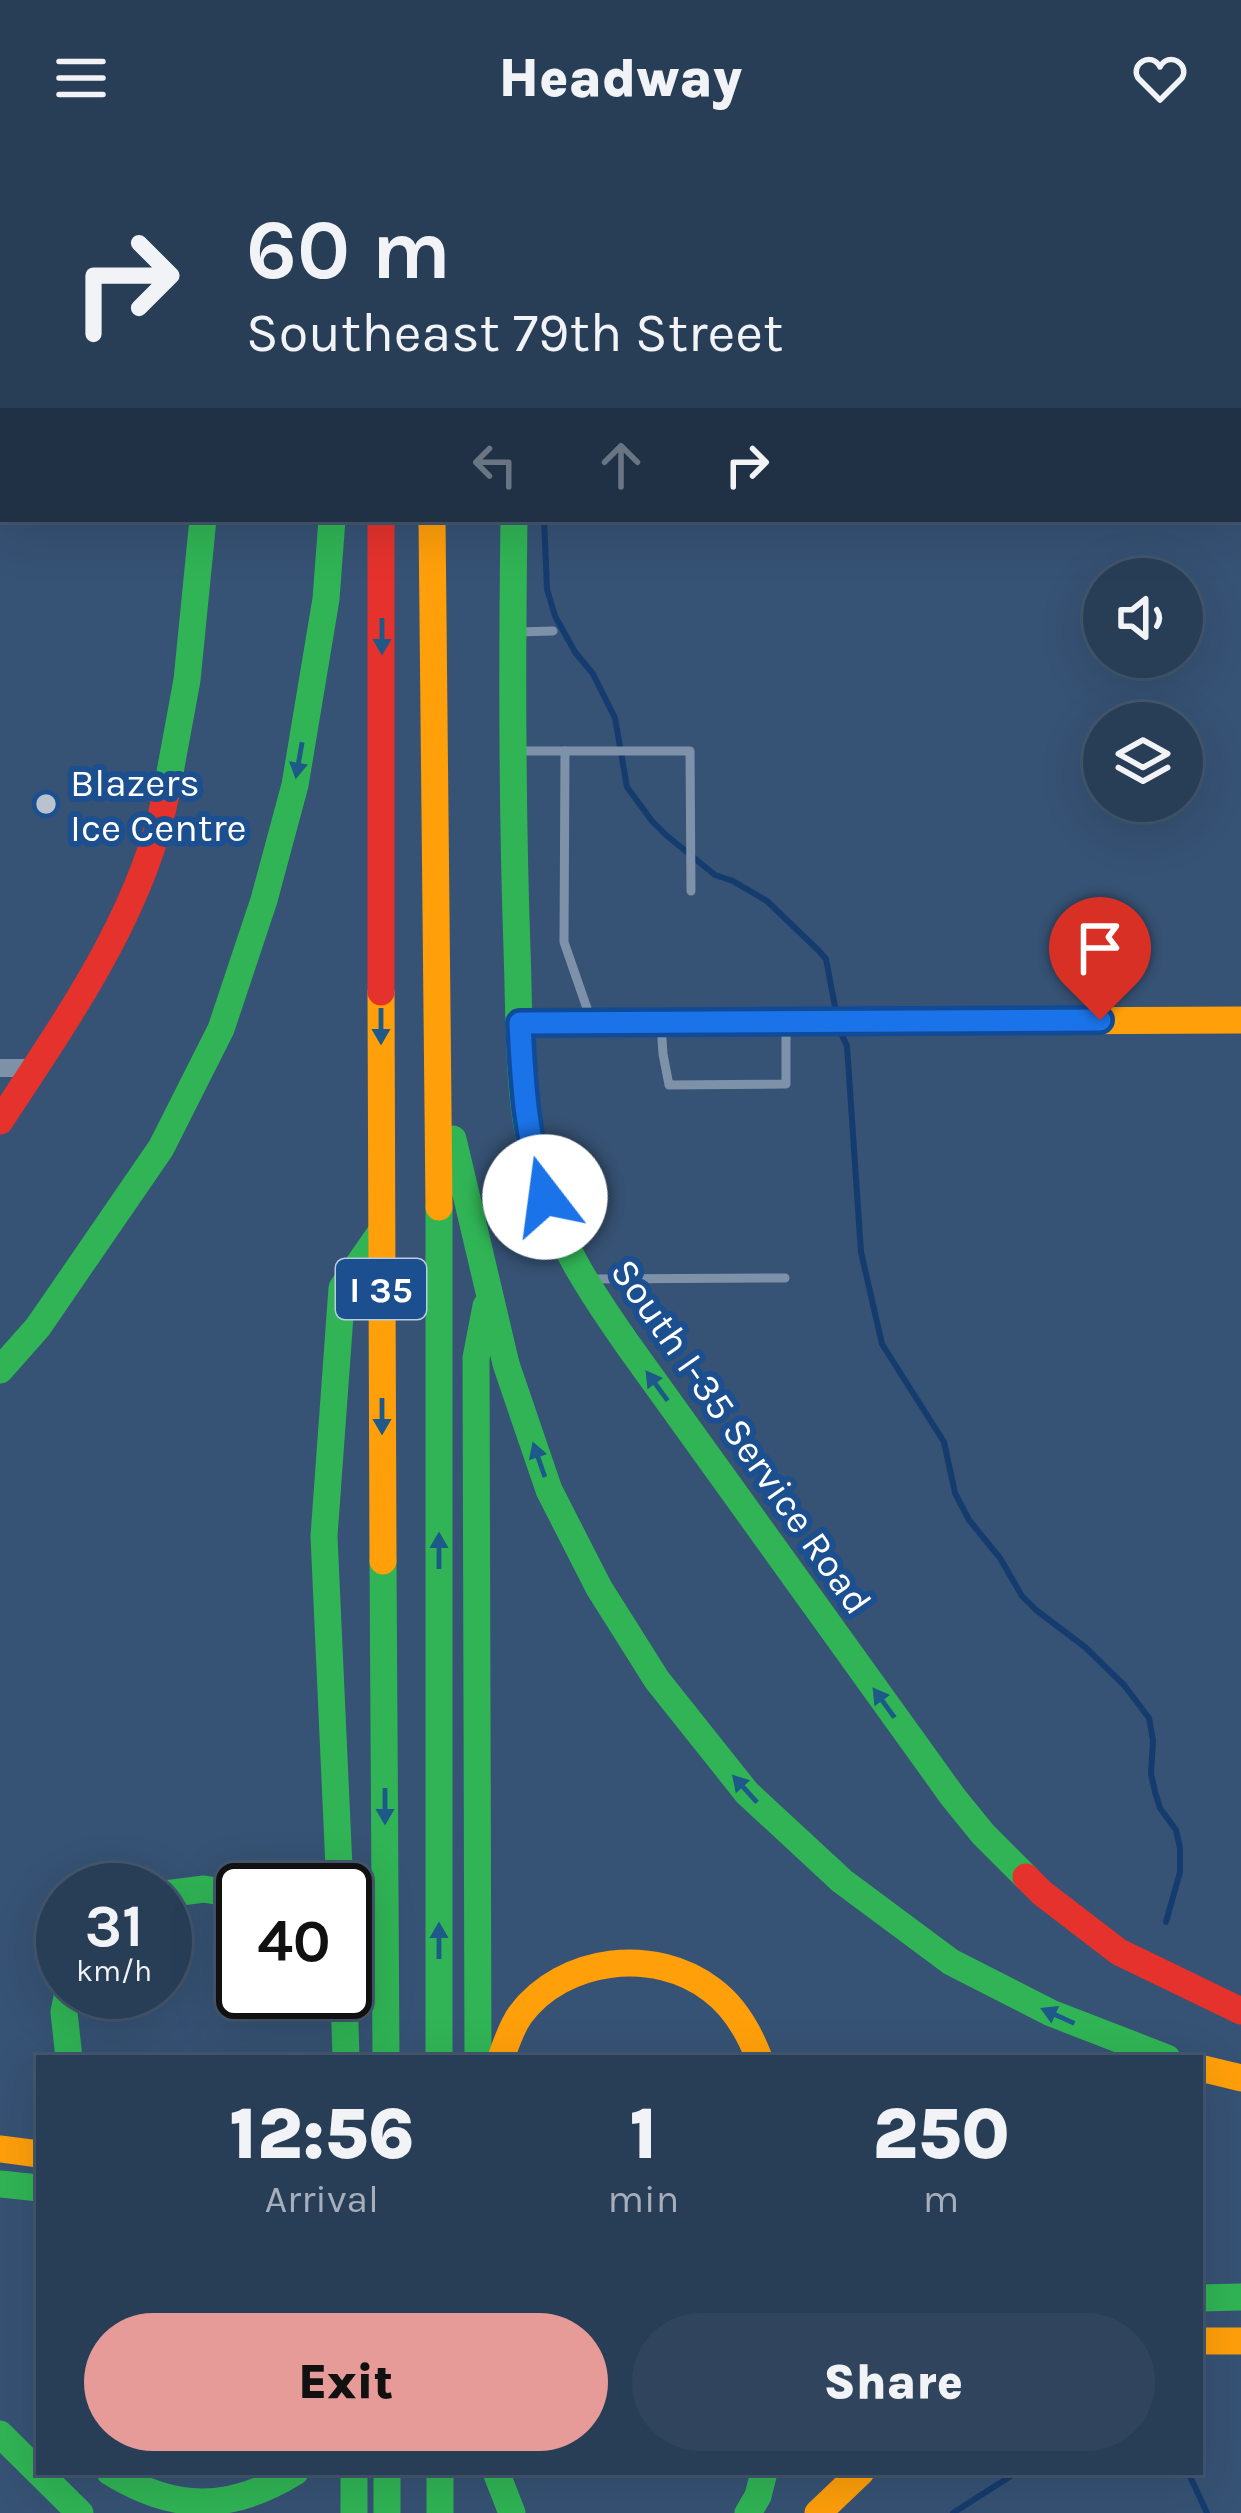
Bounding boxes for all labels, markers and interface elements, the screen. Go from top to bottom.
icon: menu [48,45,114,111]
icon: heart [1127,45,1193,111]
text: Headway [499,46,742,110]
text: 60 m [246,201,451,299]
icon: right [48,204,204,360]
text: Southeast 79th Street [246,301,783,365]
icon: left [462,432,528,498]
icon: ahead [588,432,654,498]
icon: right [714,432,780,498]
map controls [1083,558,1203,822]
button: sound [1083,558,1203,678]
one-way arrow [372,618,391,656]
button: layers [1083,702,1203,822]
one-way arrow [290,741,308,779]
place label: Blazers Ice Centre [70,760,247,851]
marker: Blazers Ice Centre [33,791,59,817]
pin [1049,897,1151,1020]
icon: arrive [1067,915,1133,981]
one-way arrow [371,1008,391,1046]
position arrow [482,1134,608,1260]
street label: South I-35 Service Road [601,1250,881,1623]
road number: I 35 [336,1259,426,1319]
one-way arrow [646,1370,669,1402]
one-way arrow [372,1398,392,1436]
one-way arrow [529,1442,547,1478]
one-way arrow [429,1531,449,1569]
one-way arrow [873,1687,897,1719]
one-way arrow [732,1774,759,1803]
one-way arrow [375,1788,395,1826]
speed limit sign: 40 [216,1863,372,2019]
text: 31 [85,1891,143,1961]
one-way arrow [429,1921,449,1959]
text: km/h [76,1953,152,1989]
one-way arrow [1040,2005,1075,2025]
text: 12:56 [229,2092,414,2176]
text: 1 [630,2092,657,2176]
text: 250 [873,2092,1010,2176]
text: Arrival [265,2176,379,2222]
text: min [608,2176,679,2222]
text: m [923,2176,959,2222]
button: Exit [84,2313,608,2451]
button: Share [632,2313,1155,2451]

